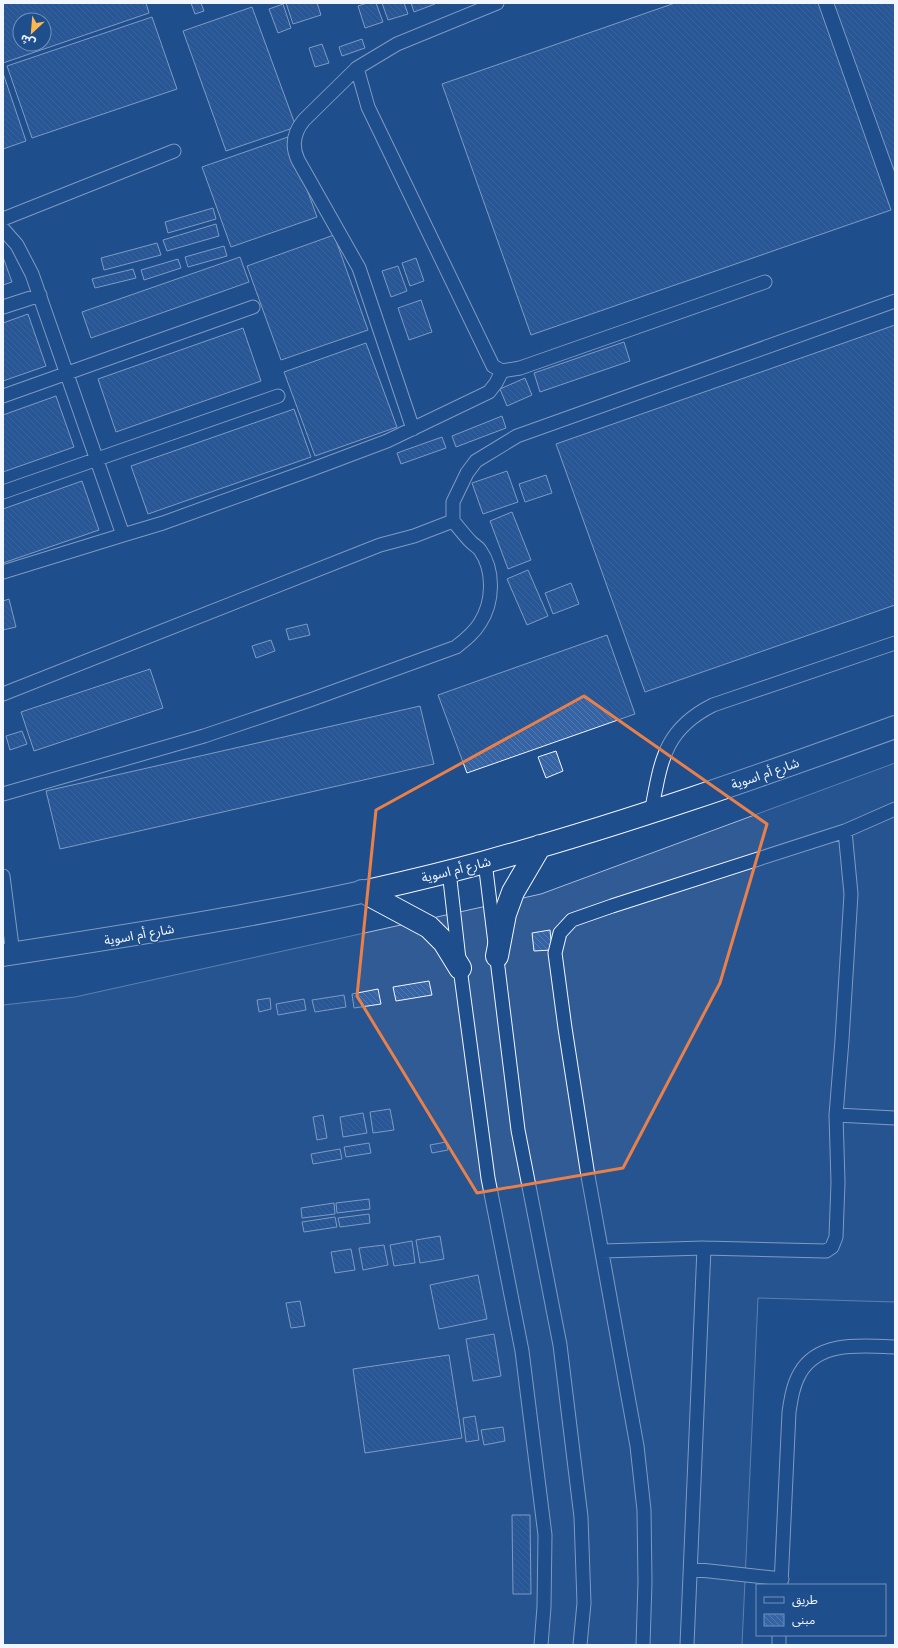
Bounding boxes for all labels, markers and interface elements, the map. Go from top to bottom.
north arrow [12,12,52,52]
text: ش [18,31,37,50]
street label: شارع أم اسوية [729,754,802,795]
street label: شارع أم اسوية [420,853,493,888]
street label: شارع أم اسوية [103,920,176,951]
legend [756,1584,886,1636]
text: طريق [792,1593,818,1608]
text: مبنى [792,1613,815,1627]

